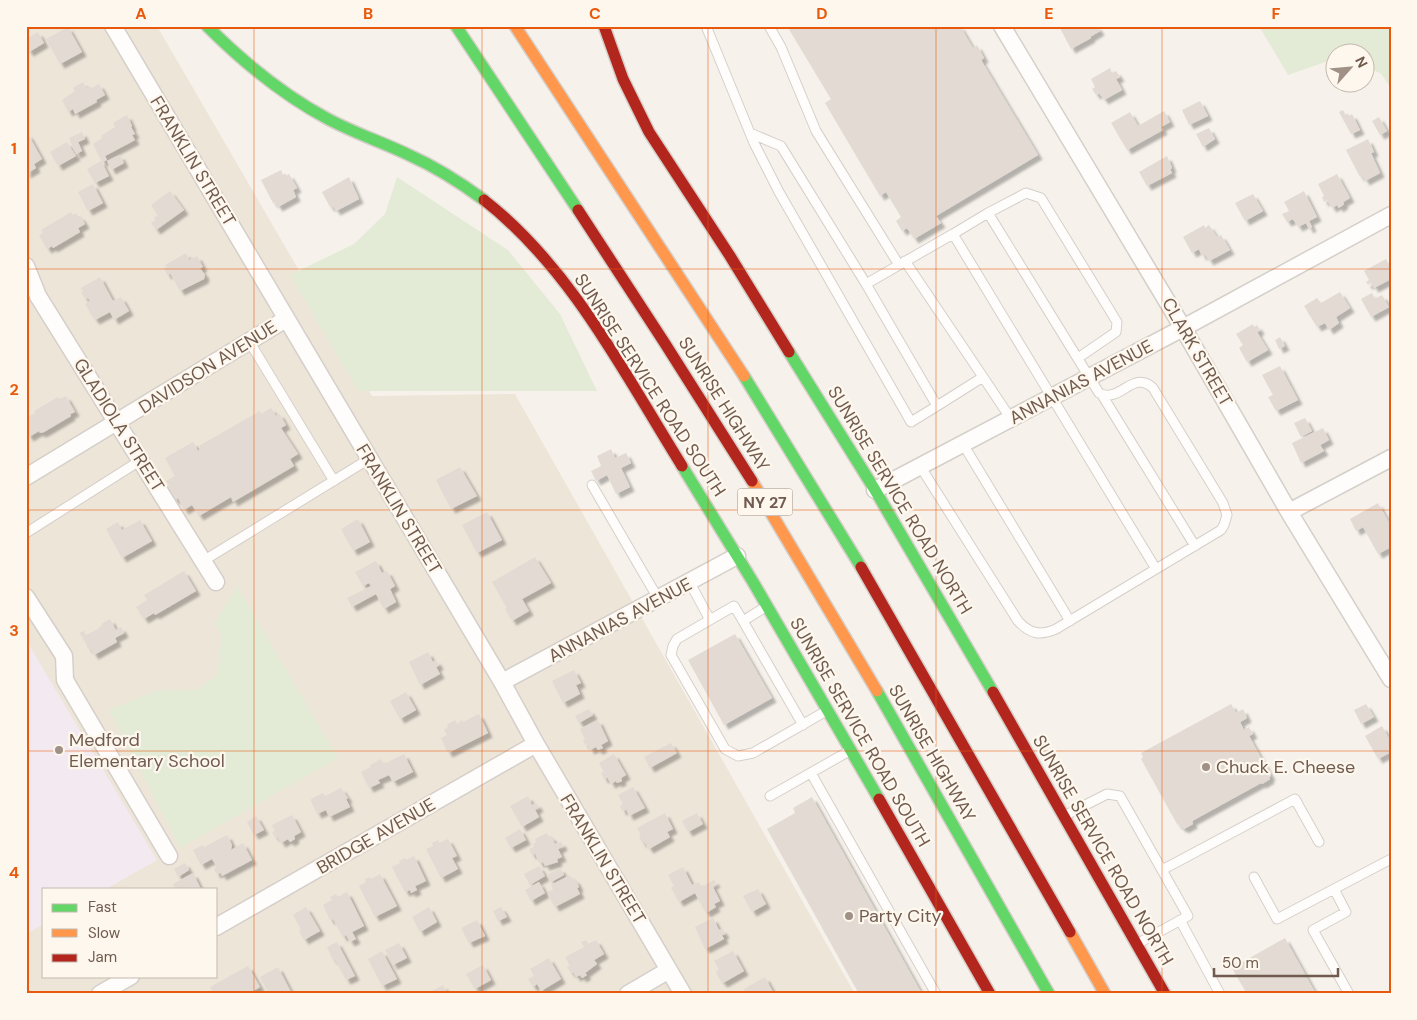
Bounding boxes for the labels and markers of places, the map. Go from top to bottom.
place label: Medford Elementary School [69,728,225,773]
marker: Medford Elementary School [53,744,65,756]
place label: Chuck E. Cheese [1216,755,1355,779]
marker: Chuck E. Cheese [1200,761,1212,773]
place label: Party City [859,904,942,928]
marker: Party City [843,910,855,922]

